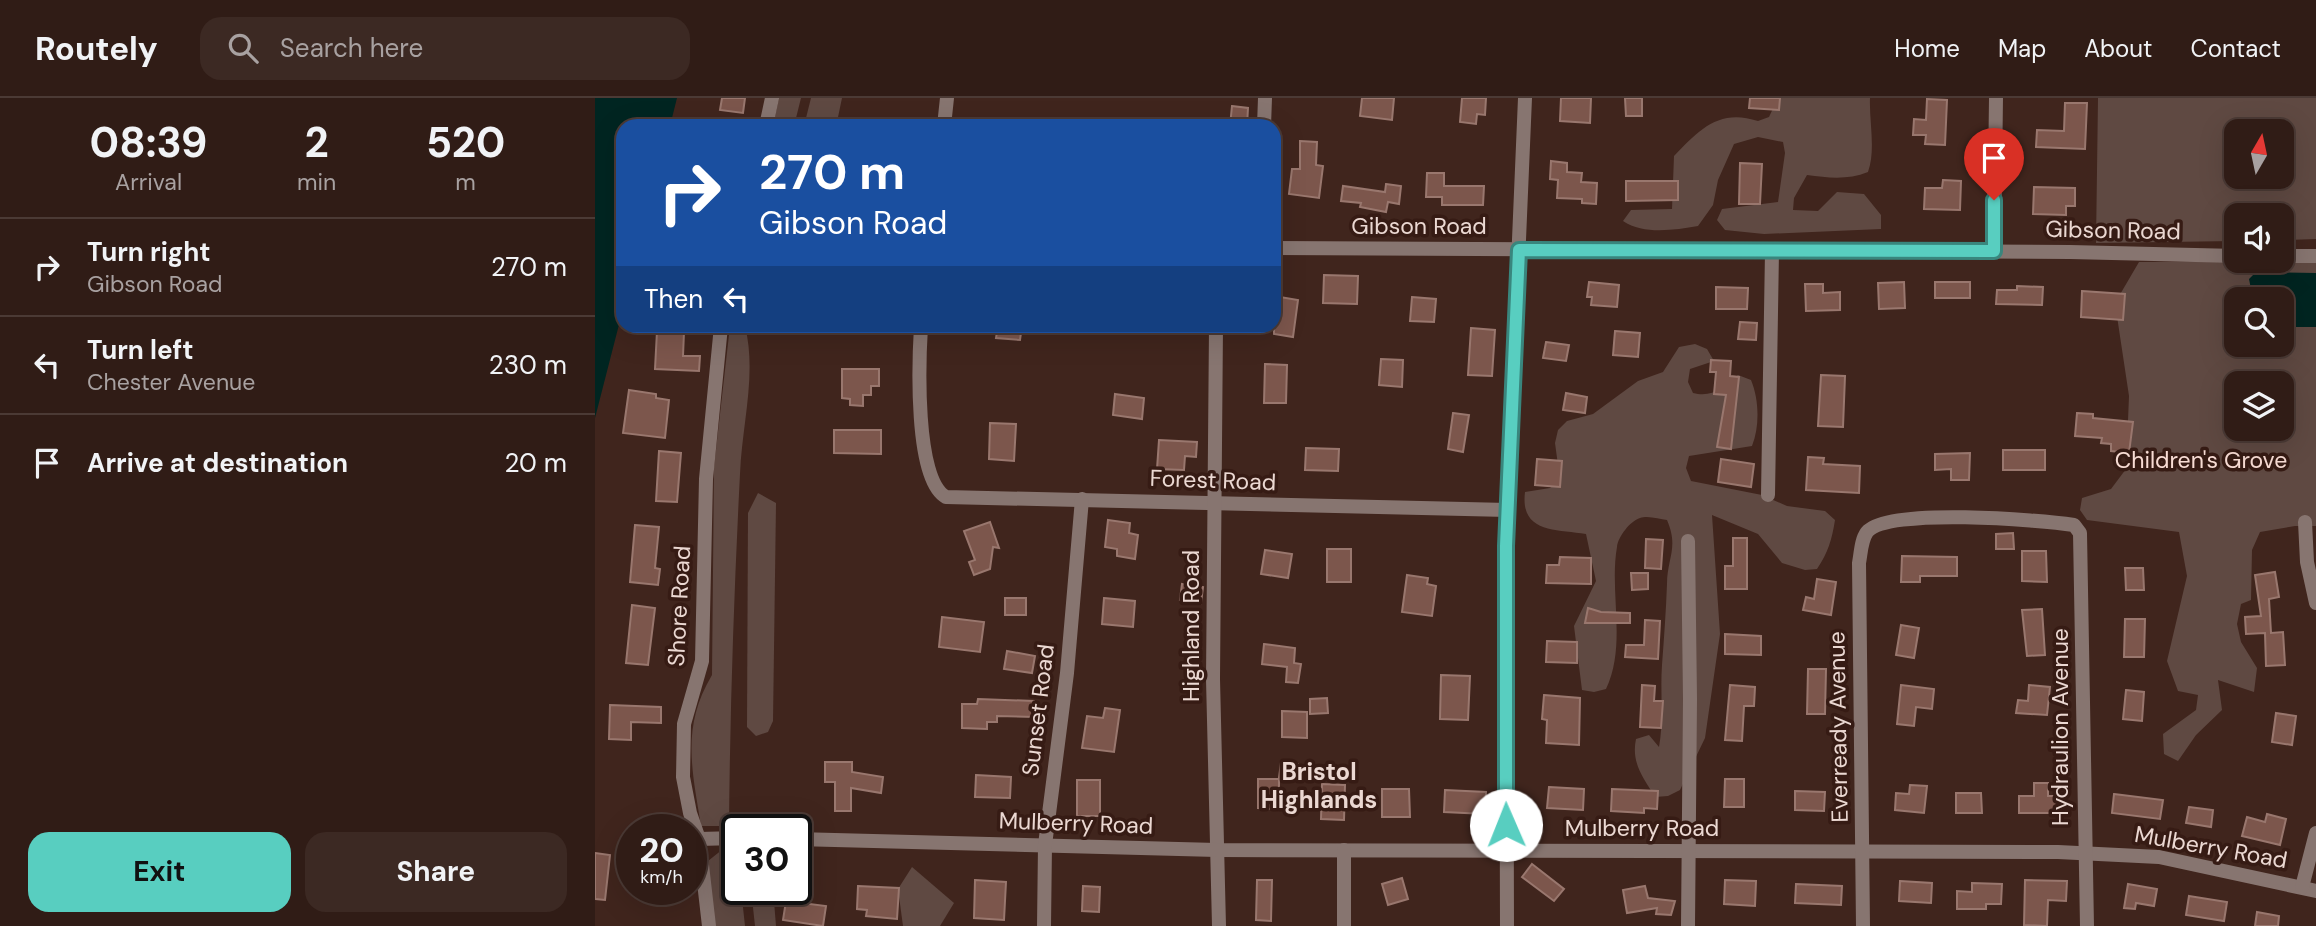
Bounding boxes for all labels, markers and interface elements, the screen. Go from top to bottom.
search box [200,17,690,80]
text: Routely [35,27,158,70]
icon: search [224,29,262,67]
text: Search here [280,31,423,65]
text: Home [1894,33,1960,64]
text: Map [1998,33,2046,64]
text: About [2084,33,2153,64]
text: Contact [2191,33,2281,64]
text: 08:39 [90,115,207,170]
text: 2 [305,115,329,170]
text: 520 [426,115,505,170]
north arrow [2224,119,2294,189]
map controls [2224,119,2294,441]
pin [1964,128,2024,200]
icon: arrive [1975,139,2013,177]
text: 270 m [759,140,905,204]
icon: right [644,147,735,238]
text: Arrival [115,167,182,197]
text: min [297,167,336,197]
text: m [455,167,476,197]
text: Gibson Road [759,202,947,244]
button: sound [2224,203,2294,273]
street label: Gibson Road [1351,211,1487,241]
street label: Gibson Road [2045,214,2181,246]
text: Turn right [87,235,211,269]
icon: right [28,248,66,286]
text: 270 m [491,250,567,284]
text: Gibson Road [87,269,222,299]
icon: left [717,280,755,318]
text: Then [644,282,703,316]
button: search [2224,287,2294,357]
text: Turn left [87,333,194,367]
icon: left [28,346,66,384]
text: 230 m [489,348,567,382]
text: Chester Avenue [87,367,255,397]
button: layers [2224,371,2294,441]
icon: arrive [28,444,66,482]
park label: Children's Grove [2115,445,2287,475]
text: Arrive at destination [87,446,348,480]
text: 20 m [504,446,567,480]
street label: Forest Road [1149,463,1277,497]
street label: Shore Road [661,545,697,667]
street label: Highland Road [1176,550,1206,702]
street label: Hydraulion Avenue [2045,628,2075,826]
street label: Everready Avenue [1821,631,1855,823]
street label: Sunset Road [1015,642,1061,778]
district label: Bristol Highlands [1261,756,1377,815]
position arrow [1469,788,1543,862]
street label: Mulberry Road [998,805,1154,841]
street label: Mulberry Road [1565,813,1719,843]
speed limit sign: 30 [721,814,812,905]
street label: Mulberry Road [2132,819,2290,875]
text: 20 [639,827,684,873]
button: Exit [28,832,291,912]
button: Share [305,832,567,912]
text: km/h [640,865,683,889]

